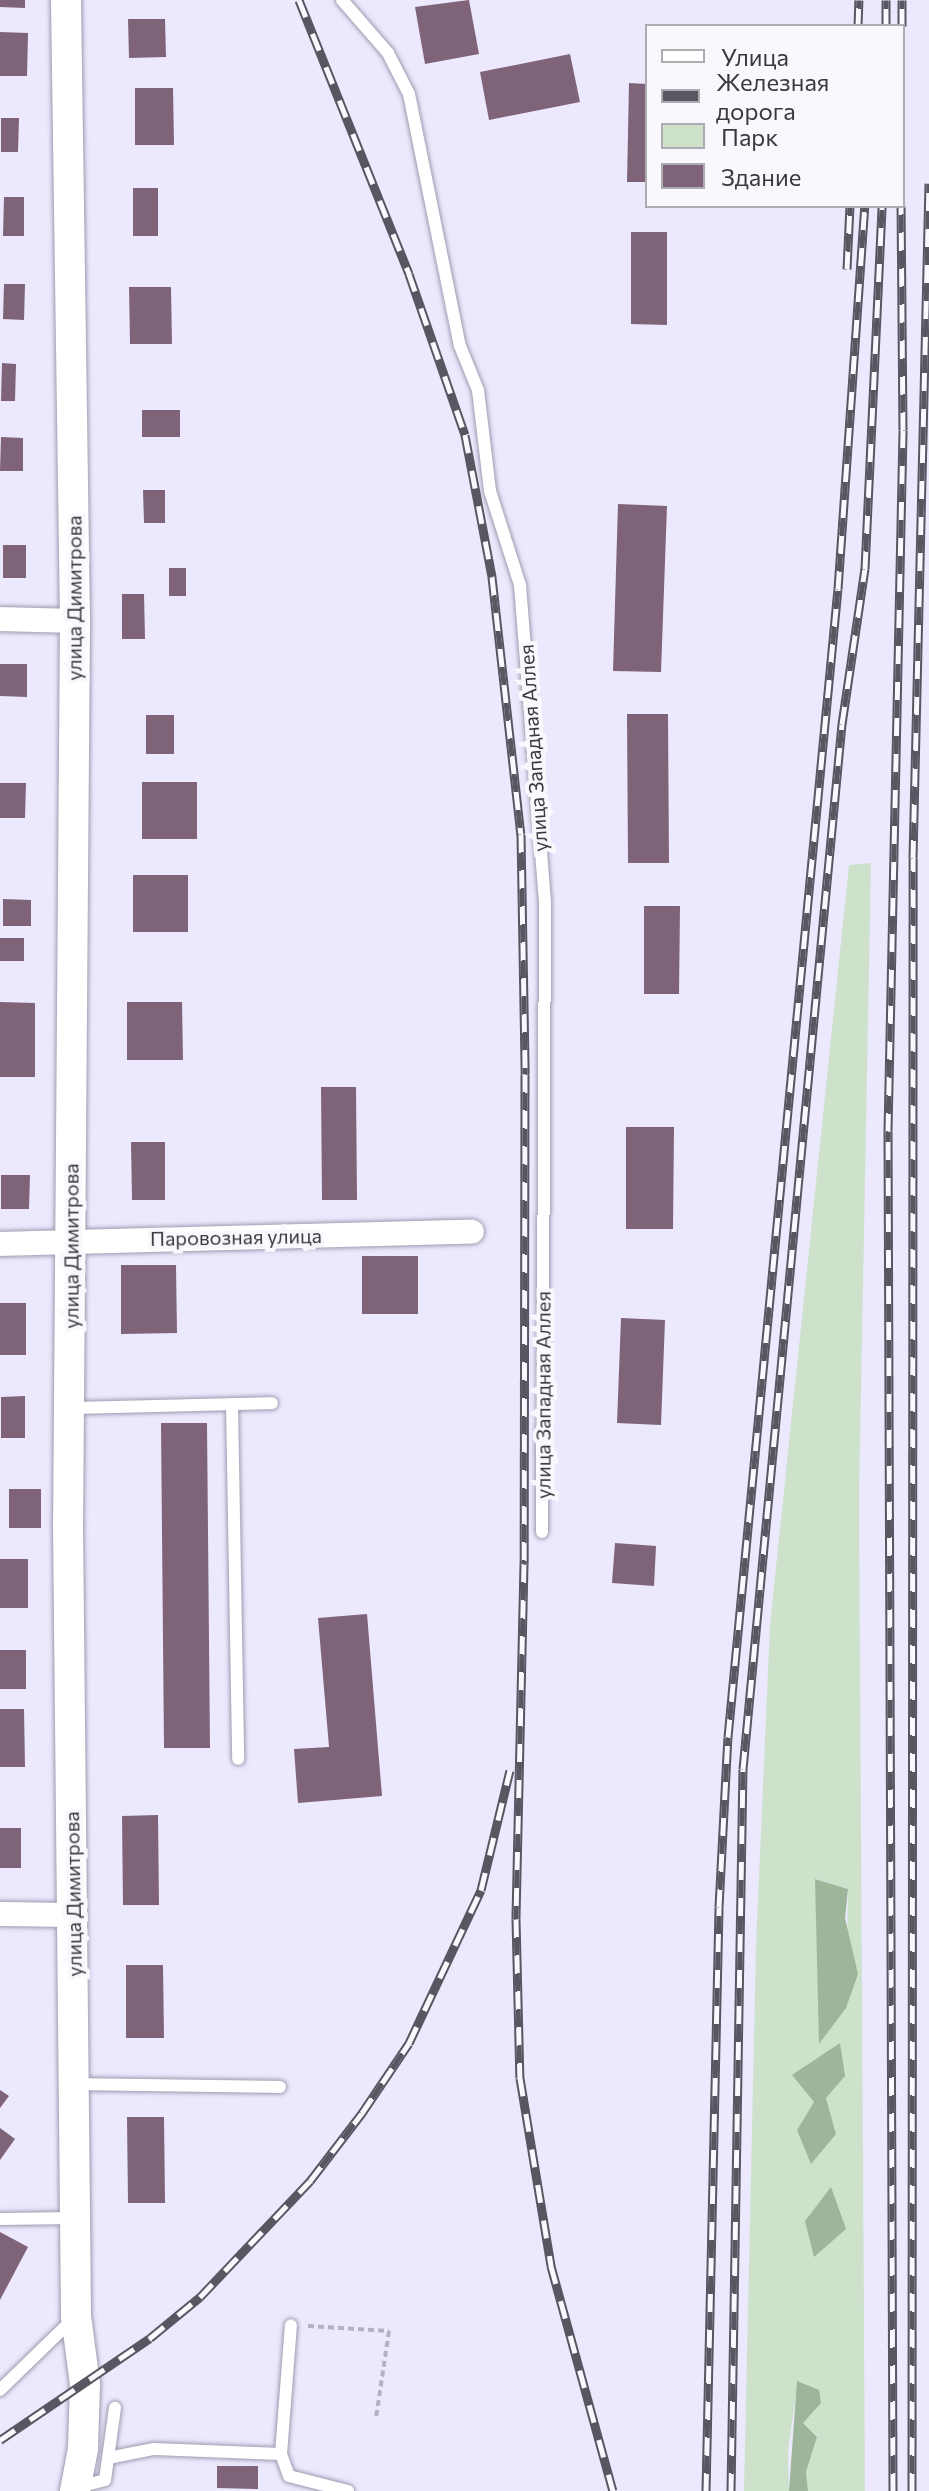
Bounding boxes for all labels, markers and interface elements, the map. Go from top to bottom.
legend [645,24,905,208]
text: Улица [721,42,789,71]
text: Железная дорога [716,67,829,125]
text: Парк [721,122,778,151]
text: Здание [721,162,801,191]
street label: улица Димитрова [62,515,86,681]
street label: улица Западная Аллея [514,643,552,853]
street label: улица Димитрова [59,1163,83,1329]
street label: Паровозная улица [150,1224,322,1250]
street label: улица Западная Аллея [531,1291,555,1499]
street label: улица Димитрова [60,1811,86,1977]

